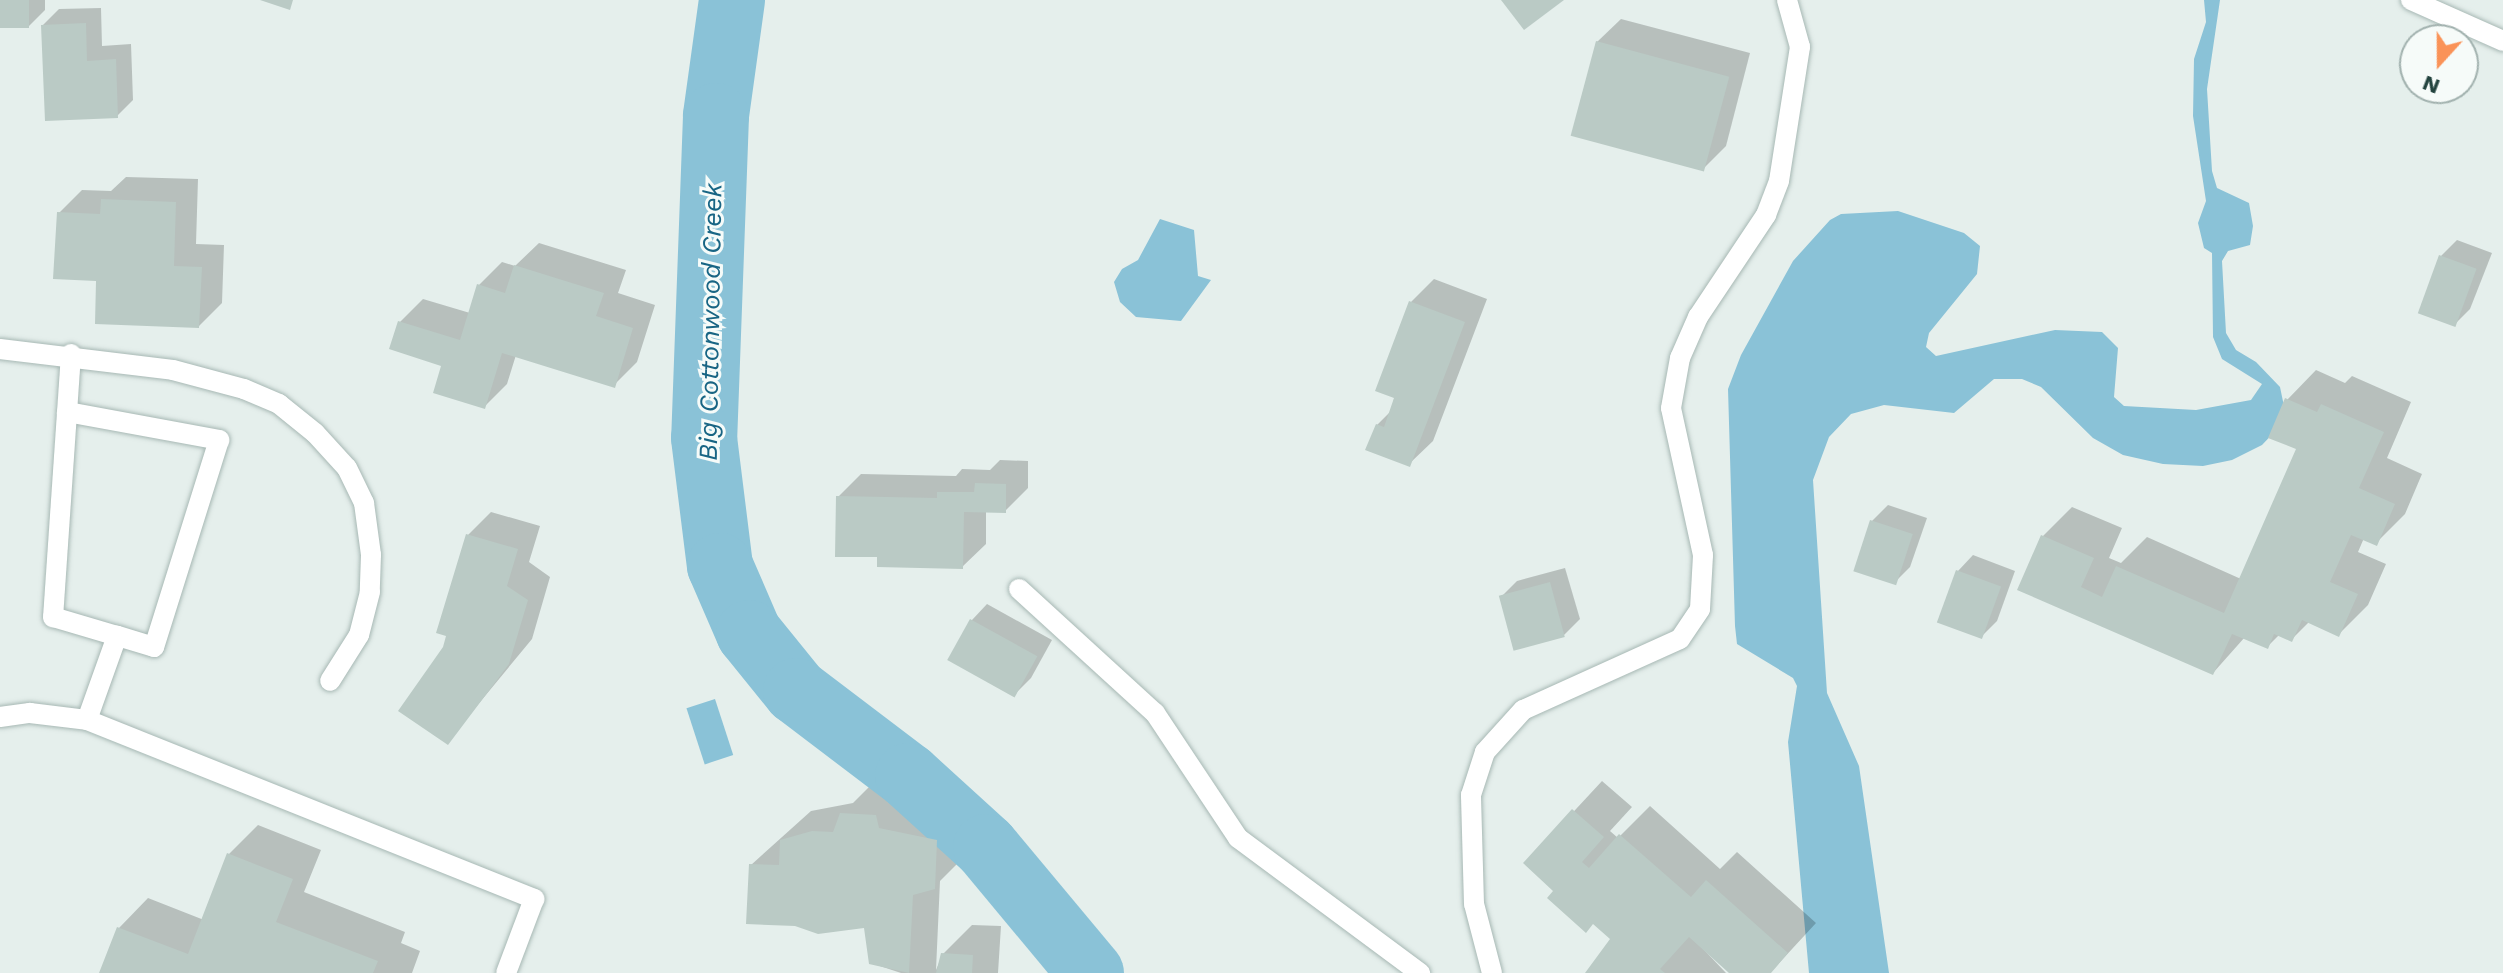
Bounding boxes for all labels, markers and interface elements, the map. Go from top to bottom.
north arrow [2399,24,2479,104]
text: N [2419,70,2443,100]
water label: Big Cottonwood Creek [693,183,729,461]

